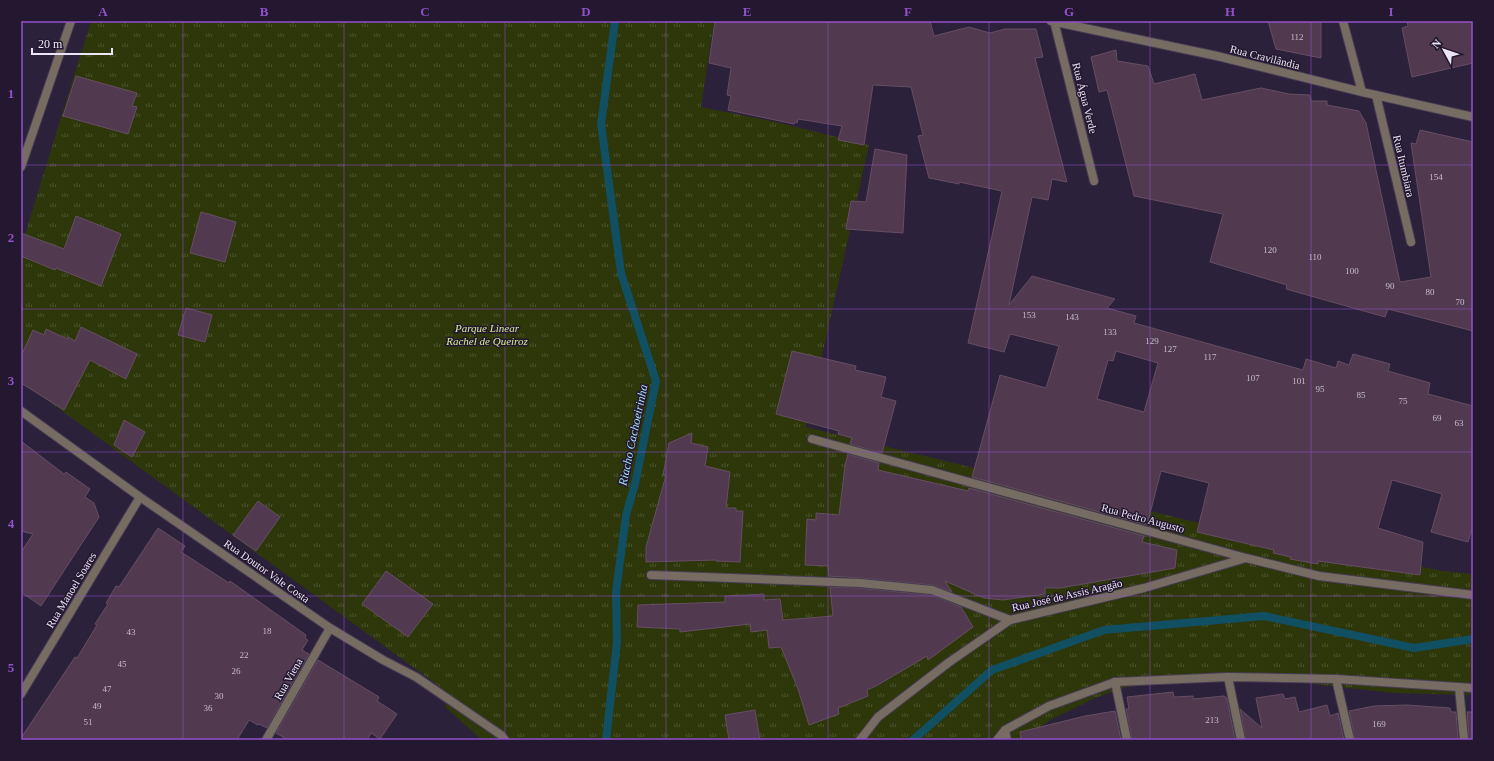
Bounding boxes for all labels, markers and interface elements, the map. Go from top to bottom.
text: A [98,4,108,19]
text: B [260,4,269,19]
text: C [420,4,430,19]
text: D [581,4,591,19]
text: E [743,4,751,19]
text: F [904,4,912,19]
text: G [1064,4,1074,19]
text: H [1225,4,1235,19]
text: I [1388,4,1394,19]
scale bar [32,30,112,56]
north arrow [1424,30,1464,70]
house number: 112 [1290,32,1304,42]
text: 20 m [38,37,63,51]
text: N [1429,37,1444,50]
street label: Rua Cravilândia [1229,42,1301,72]
street label: Rua Água Verde [1070,61,1100,135]
text: 1 [8,86,14,101]
street label: Rua Itumbiara [1391,134,1417,198]
house number: 154 [1429,172,1443,182]
text: 2 [8,230,14,245]
house number: 120 [1263,245,1277,255]
house number: 110 [1308,252,1322,262]
house number: 100 [1345,266,1359,276]
house number: 90 [1386,281,1395,291]
house number: 80 [1426,287,1435,297]
house number: 70 [1456,297,1465,307]
house number: 153 [1022,310,1036,320]
house number: 143 [1065,312,1079,322]
park label: Parque Linear Rachel de Queiroz [445,322,528,347]
house number: 133 [1103,327,1117,337]
house number: 129 [1145,336,1159,346]
house number: 127 [1163,344,1177,354]
house number: 117 [1203,352,1217,362]
text: 3 [8,373,15,388]
house number: 107 [1246,373,1260,383]
house number: 101 [1292,376,1306,386]
water label: Riacho Cachoeirinha [615,383,651,488]
house number: 95 [1316,384,1325,394]
house number: 85 [1357,390,1366,400]
house number: 75 [1399,396,1408,406]
house number: 69 [1433,413,1442,423]
house number: 63 [1455,418,1464,428]
street label: Rua Pedro Augusto [1100,501,1186,535]
text: 4 [8,516,15,531]
street label: Rua Doutor Vale Costa [222,537,312,605]
street label: Rua Manoel Soares [44,550,98,630]
street label: Rua José de Assis Aragão [1011,576,1124,614]
house number: 18 [263,626,272,636]
house number: 43 [127,627,136,637]
house number: 22 [240,650,249,660]
street label: Rua Viena [271,656,305,702]
house number: 45 [118,659,127,669]
text: 5 [8,660,15,675]
house number: 26 [232,666,241,676]
house number: 47 [103,684,112,694]
house number: 30 [215,691,224,701]
house number: 49 [93,701,102,711]
house number: 36 [204,703,213,713]
house number: 213 [1205,715,1219,725]
house number: 51 [84,717,93,727]
house number: 169 [1372,719,1386,729]

